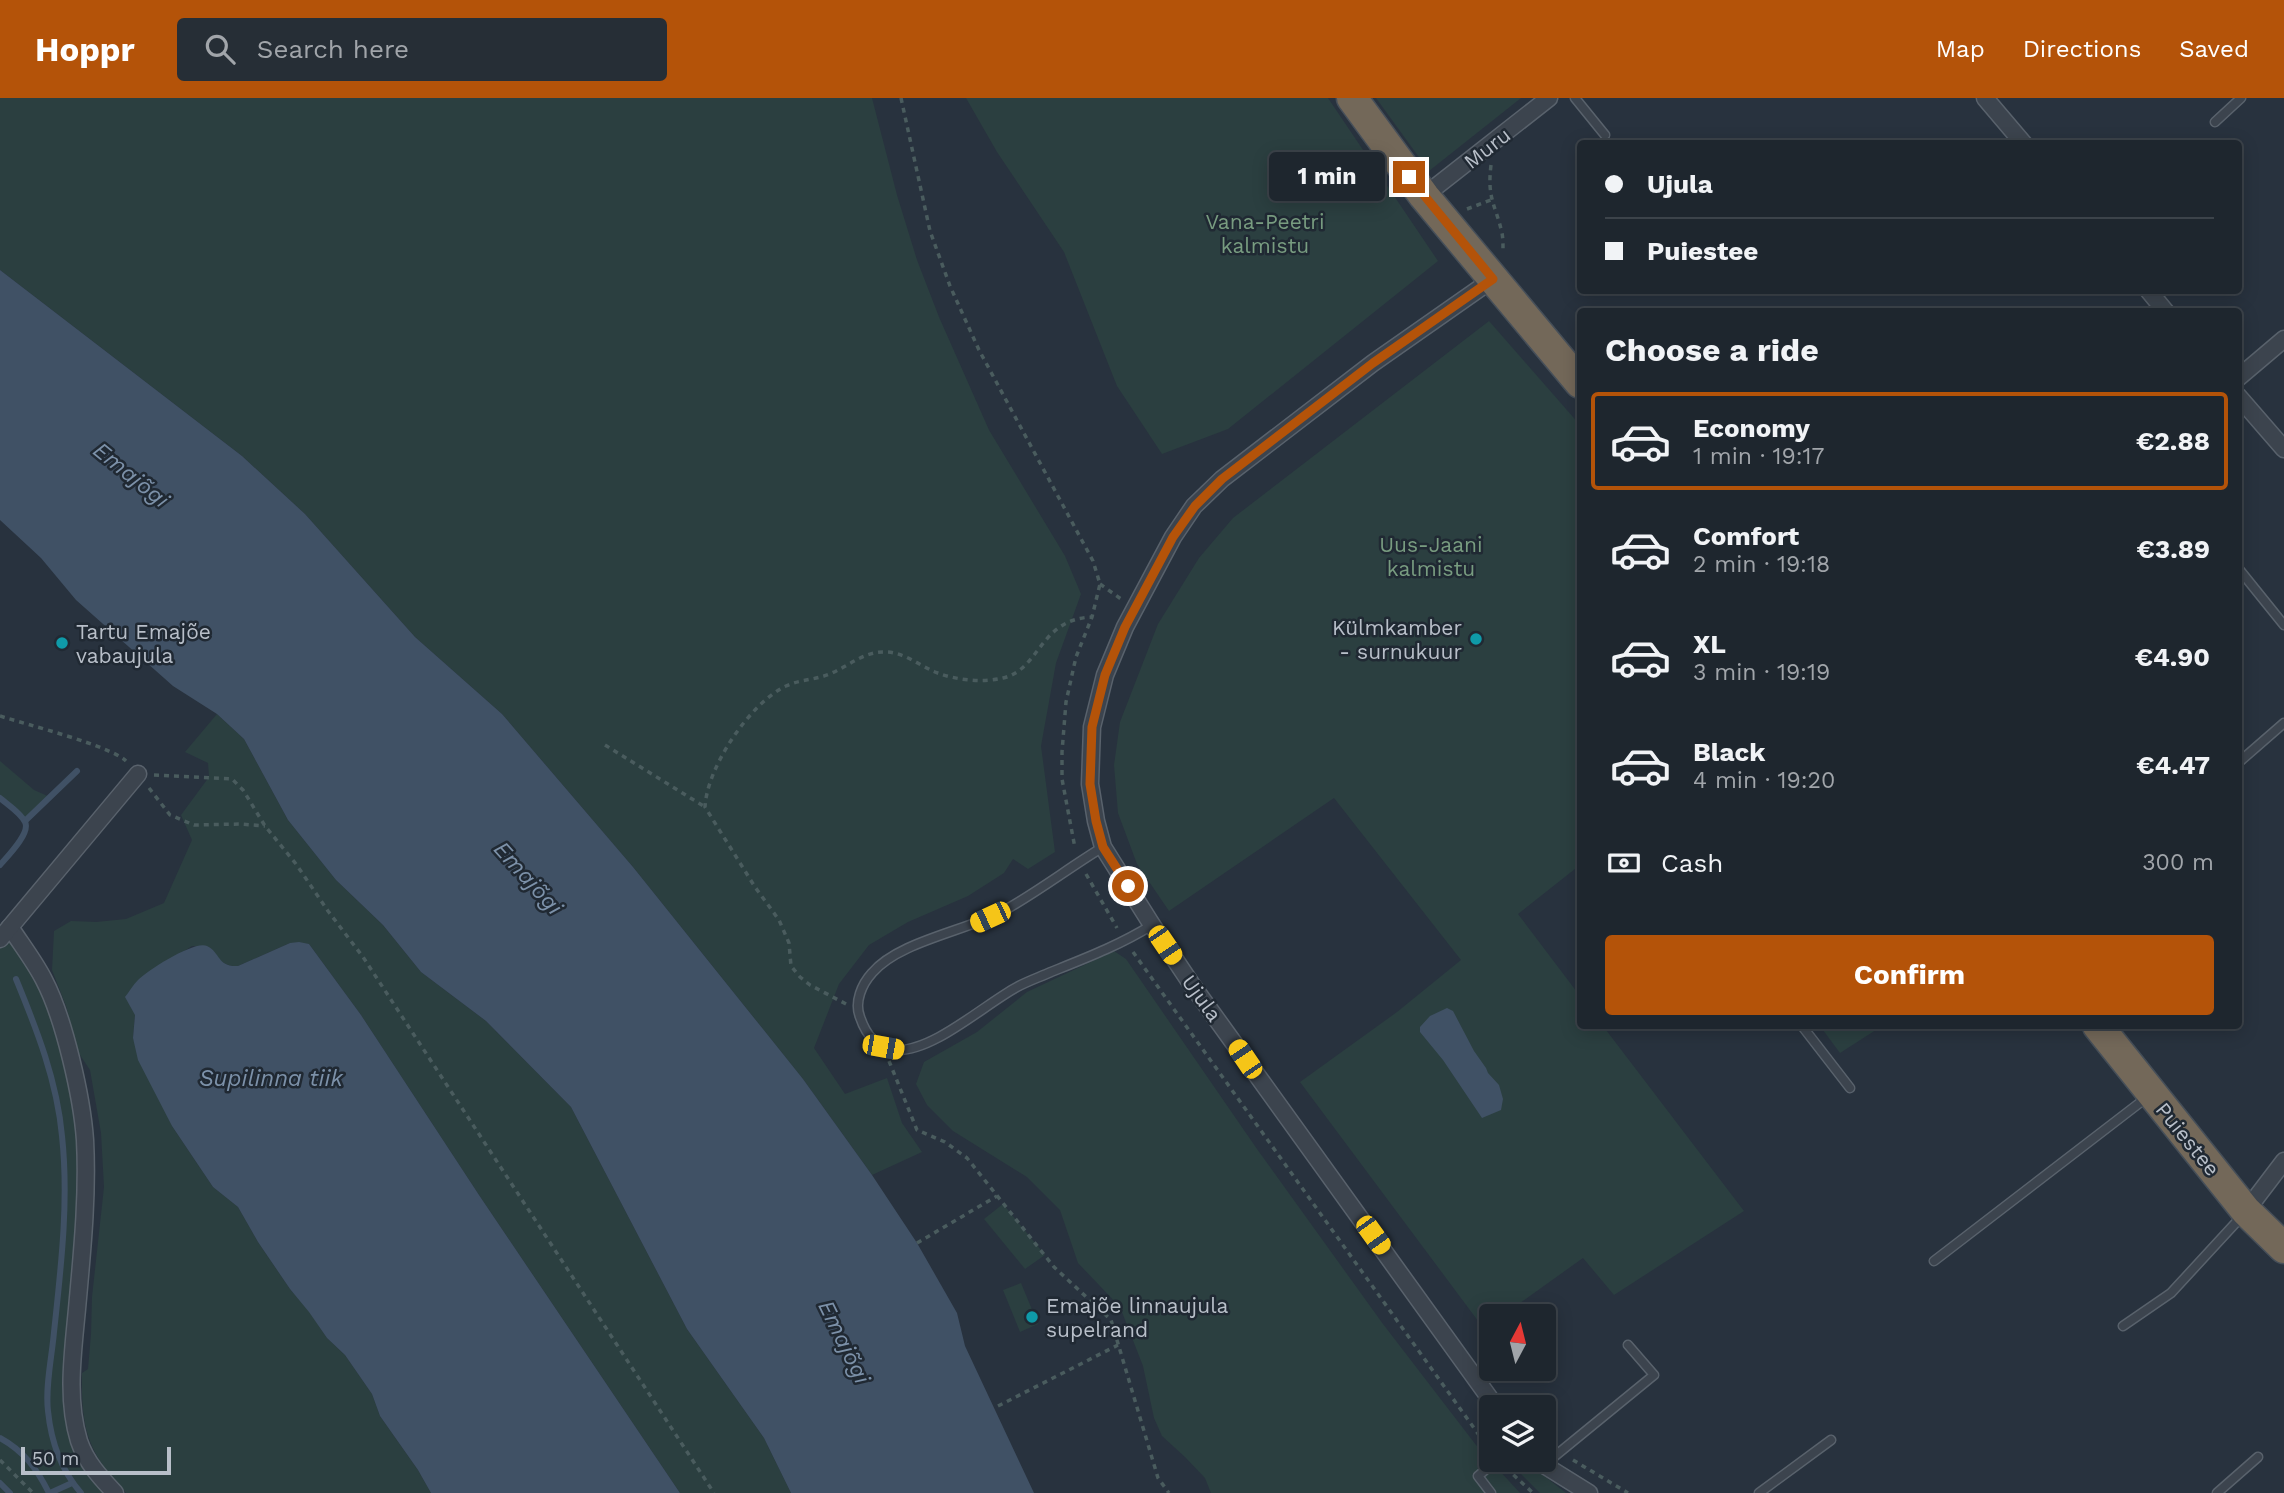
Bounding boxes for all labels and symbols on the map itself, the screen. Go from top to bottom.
street label: Muru [1459,122,1515,174]
callout: 1 min [1269,153,1384,202]
route end [1393,161,1425,193]
park label: Vana-Peetri kalmistu [1206,209,1324,258]
water label: Emajõgi [88,436,175,514]
park label: Uus-Jaani kalmistu [1379,532,1483,581]
place label: Külmkamber - surnukuur [1332,615,1462,664]
place label: Tartu Emajõe vabaujula [76,619,211,668]
marker: Külmkamber - surnukuur [1468,631,1484,647]
marker: Tartu Emajõe vabaujula [54,635,70,651]
water label: Emajõgi [488,836,569,921]
route start [1112,870,1144,902]
car [967,899,1014,935]
car [1145,922,1186,968]
street label: Ujula [1177,970,1227,1026]
car [861,1033,906,1061]
car [1225,1036,1266,1082]
water label: Supilinna tiik [199,1065,344,1092]
street label: Puiestee [2151,1097,2225,1181]
car [1353,1212,1394,1258]
place label: Emajõe linnaujula supelrand [1046,1293,1229,1342]
water label: Emajõgi [812,1296,876,1389]
north arrow [1479,1304,1556,1381]
marker: Emajõe linnaujula supelrand [1024,1309,1040,1325]
scale bar [21,1444,172,1476]

